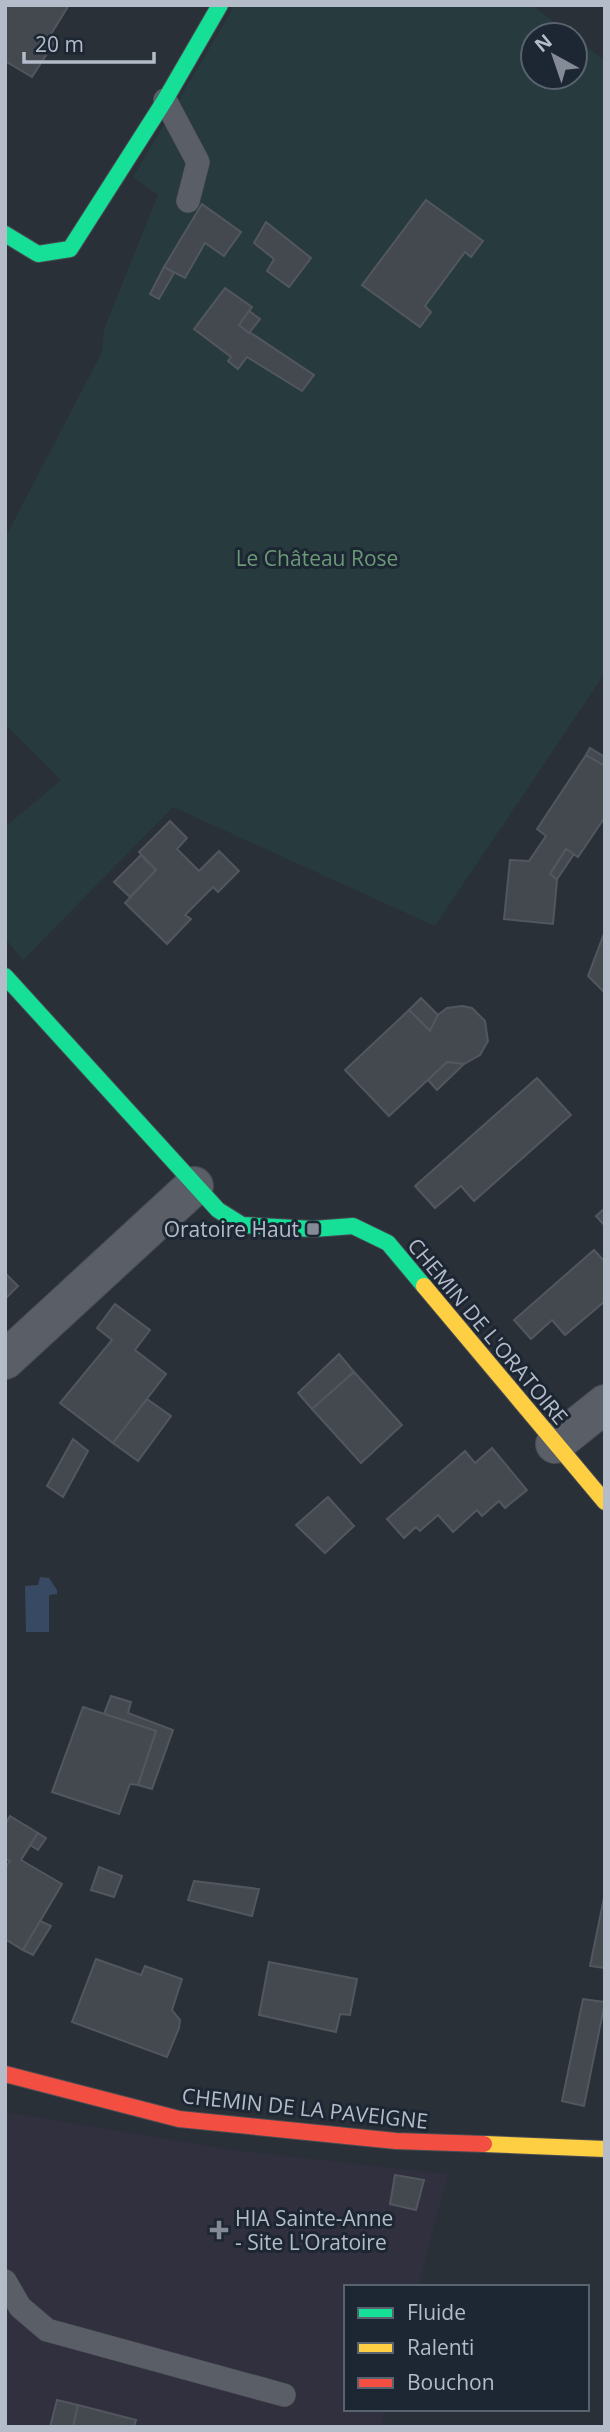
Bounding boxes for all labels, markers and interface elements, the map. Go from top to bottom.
scale bar [24,21,154,65]
north arrow [519,21,589,91]
text: N [529,28,557,58]
text: 20 m [35,30,84,58]
park label: Le Château Rose [236,544,398,572]
place label: Oratoire Haut [164,1215,299,1243]
marker: Oratoire Haut [305,1221,321,1237]
street label: CHEMIN DE L'ORATOIRE [402,1232,574,1430]
street label: CHEMIN DE LA PAVEIGNE [181,2081,429,2135]
place label: HIA Sainte-Anne - Site L'Oratoire [235,2204,393,2256]
marker: HIA Sainte-Anne - Site L'Oratoire [209,2220,229,2240]
legend [344,2285,589,2411]
text: Fluide [407,2298,466,2326]
text: Ralenti [407,2333,474,2361]
text: Bouchon [407,2368,495,2396]

